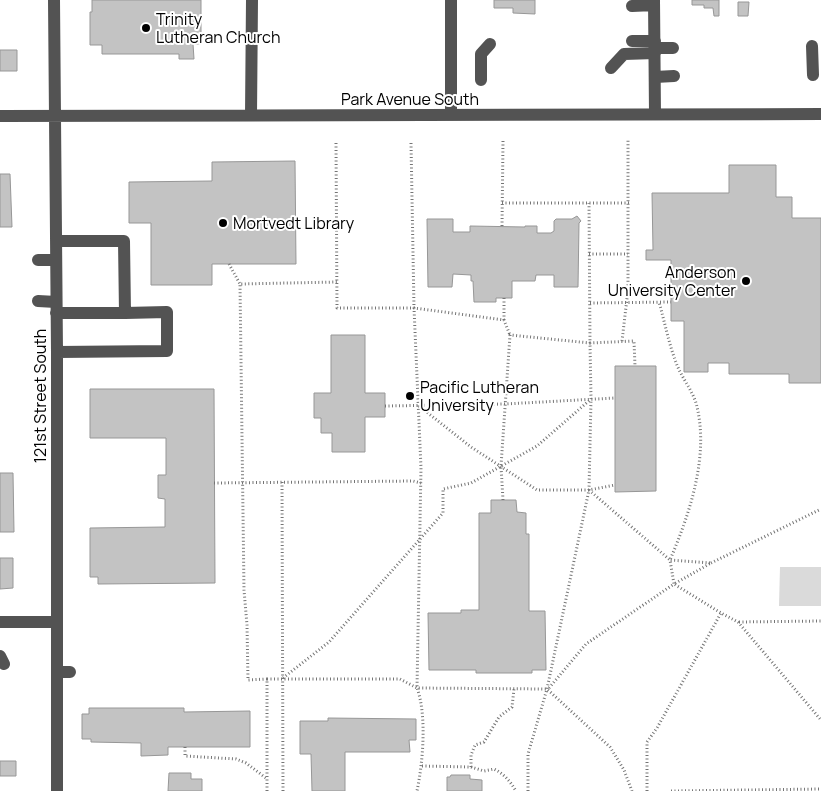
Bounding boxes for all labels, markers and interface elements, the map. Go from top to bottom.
place label: Trinity Lutheran Church [156,8,280,48]
marker: Trinity Lutheran Church [140,22,152,34]
street label: Park Avenue South [341,88,479,110]
place label: Mortvedt Library [233,212,355,234]
marker: Mortvedt Library [217,217,229,229]
place label: Anderson University Center [608,261,736,301]
marker: Anderson University Center [740,275,752,287]
street label: 121st Street South [29,329,51,463]
place label: Pacific Lutheran University [420,376,539,416]
marker: Pacific Lutheran University [404,390,416,402]

